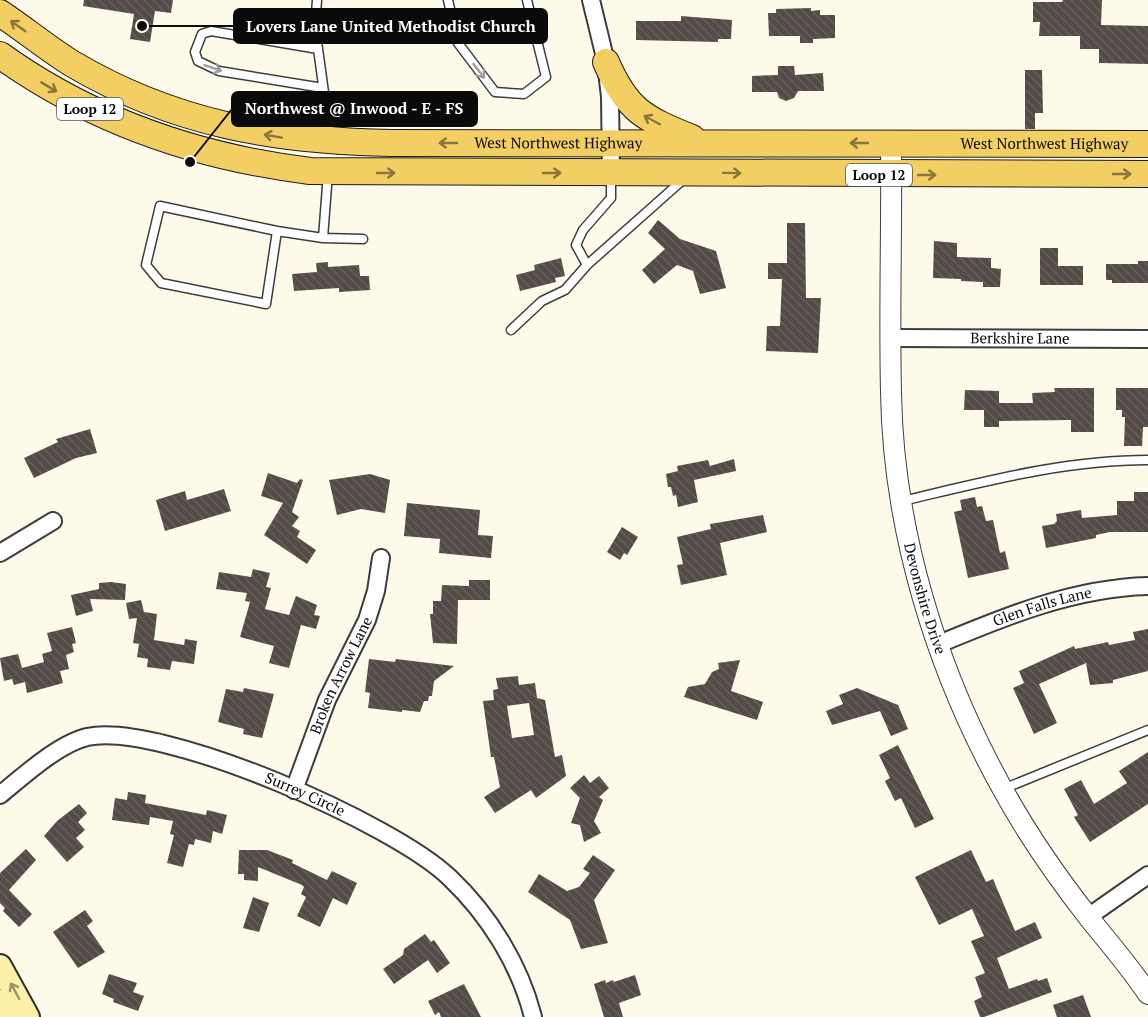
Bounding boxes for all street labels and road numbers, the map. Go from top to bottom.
road number: Loop 12 [57,98,123,120]
street label: West Northwest Highway [474,132,643,152]
street label: West Northwest Highway [960,133,1129,153]
road number: Loop 12 [846,164,912,186]
street label: Berkshire Lane [970,327,1070,348]
street label: Devonshire Drive [900,541,951,657]
street label: Glen Falls Lane [990,582,1093,630]
street label: Broken Arrow Lane [304,613,376,737]
street label: Surrey Circle [262,767,349,820]

